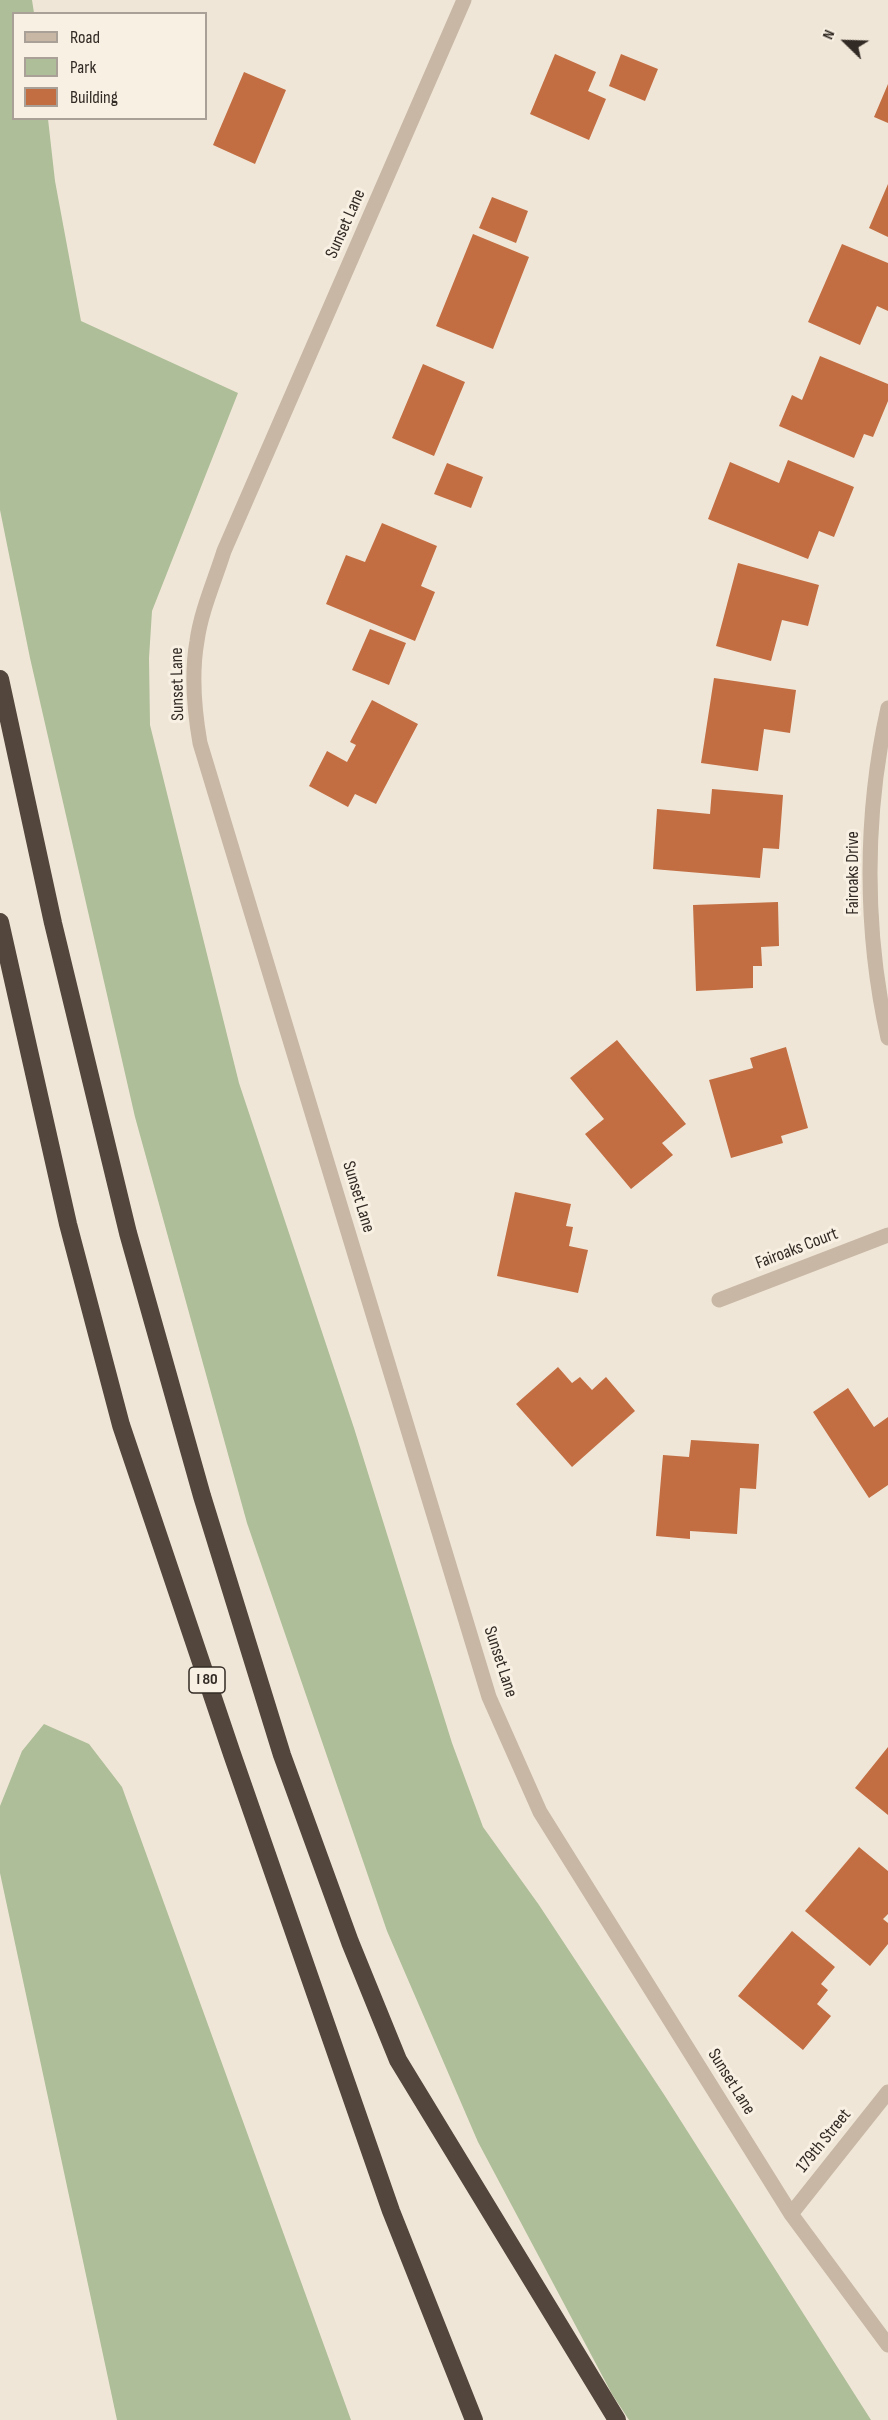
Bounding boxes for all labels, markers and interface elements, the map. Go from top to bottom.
legend [12,12,207,120]
north arrow [816,12,876,72]
text: Road [70,27,100,48]
text: N [819,27,839,42]
text: Park [70,57,96,78]
text: Building [70,87,118,108]
street label: Sunset Lane [321,186,371,262]
street label: Sunset Lane [167,647,189,721]
street label: Fairoaks Drive [842,831,864,915]
street label: Sunset Lane [337,1159,379,1235]
street label: Fairoaks Court [753,1223,841,1275]
street label: Sunset Lane [478,1624,522,1700]
road number: I 80 [189,1667,225,1693]
street label: Sunset Lane [702,2045,760,2119]
street label: 179th Street [792,2105,856,2177]

